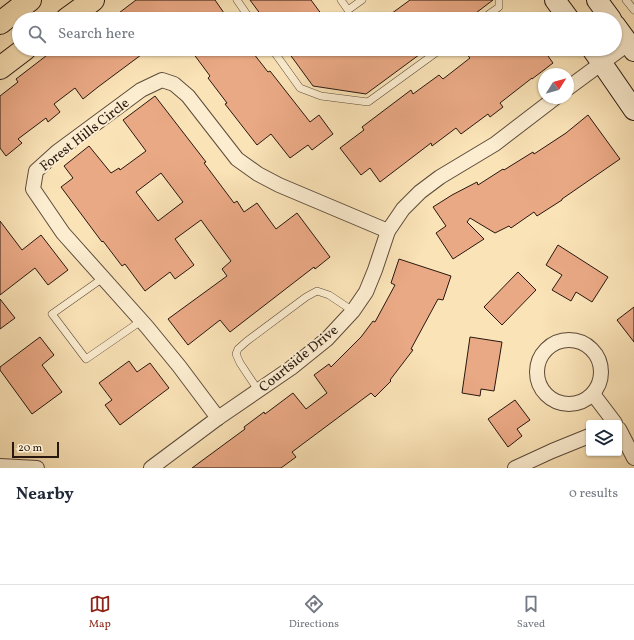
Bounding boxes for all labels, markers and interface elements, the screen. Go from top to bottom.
search box [12,12,622,56]
icon: search [26,23,48,45]
text: Search here [58,24,135,45]
north arrow [538,68,574,104]
street label: Forest Hills Circle [36,94,134,176]
street label: Courtside Drive [255,321,343,397]
map controls [586,420,622,456]
button: layers [586,420,622,456]
scale bar [12,440,59,459]
text: 20 m [18,441,42,456]
text: Nearby [16,483,74,506]
text: 0 results [569,485,618,503]
tab: Map [89,593,111,632]
tab: Directions [289,593,339,632]
tab: Saved [517,593,545,632]

